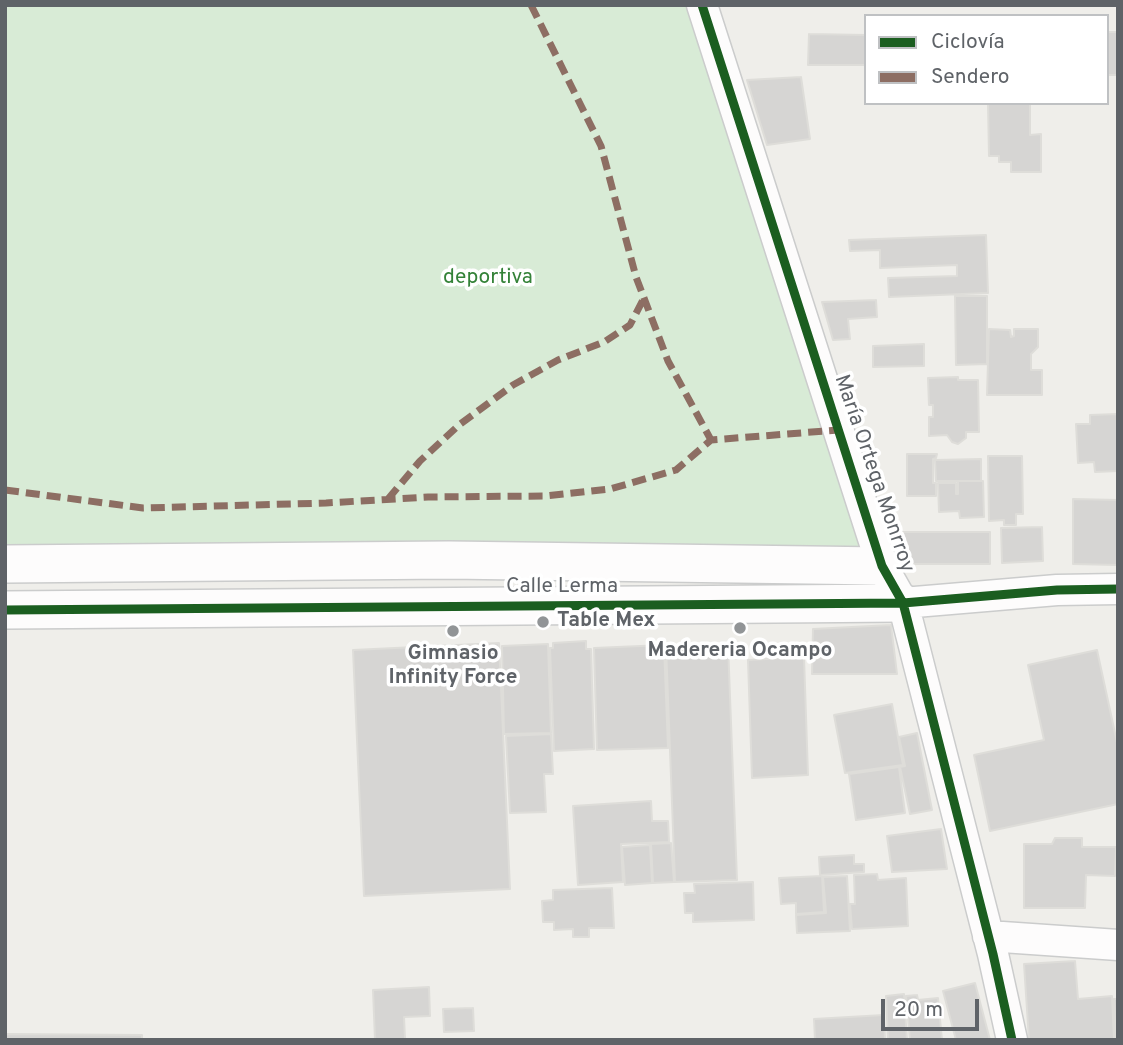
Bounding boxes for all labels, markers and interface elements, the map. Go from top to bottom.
legend [864,14,1109,105]
text: Ciclovía [931,29,1005,56]
text: Sendero [931,64,1010,91]
park label: deportiva [443,266,533,292]
street label: María Ortega Monrroy [827,372,919,576]
street label: Calle Lerma [506,575,618,601]
place label: Table Mex [557,609,655,635]
marker: Table Mex [535,614,551,630]
marker: Madereria Ocampo [732,620,748,636]
marker: Gimnasio Infinity Force [445,623,461,639]
place label: Madereria Ocampo [648,639,832,665]
place label: Gimnasio Infinity Force [388,642,518,692]
scale bar [885,986,983,1030]
text: 20 m [894,997,943,1024]

